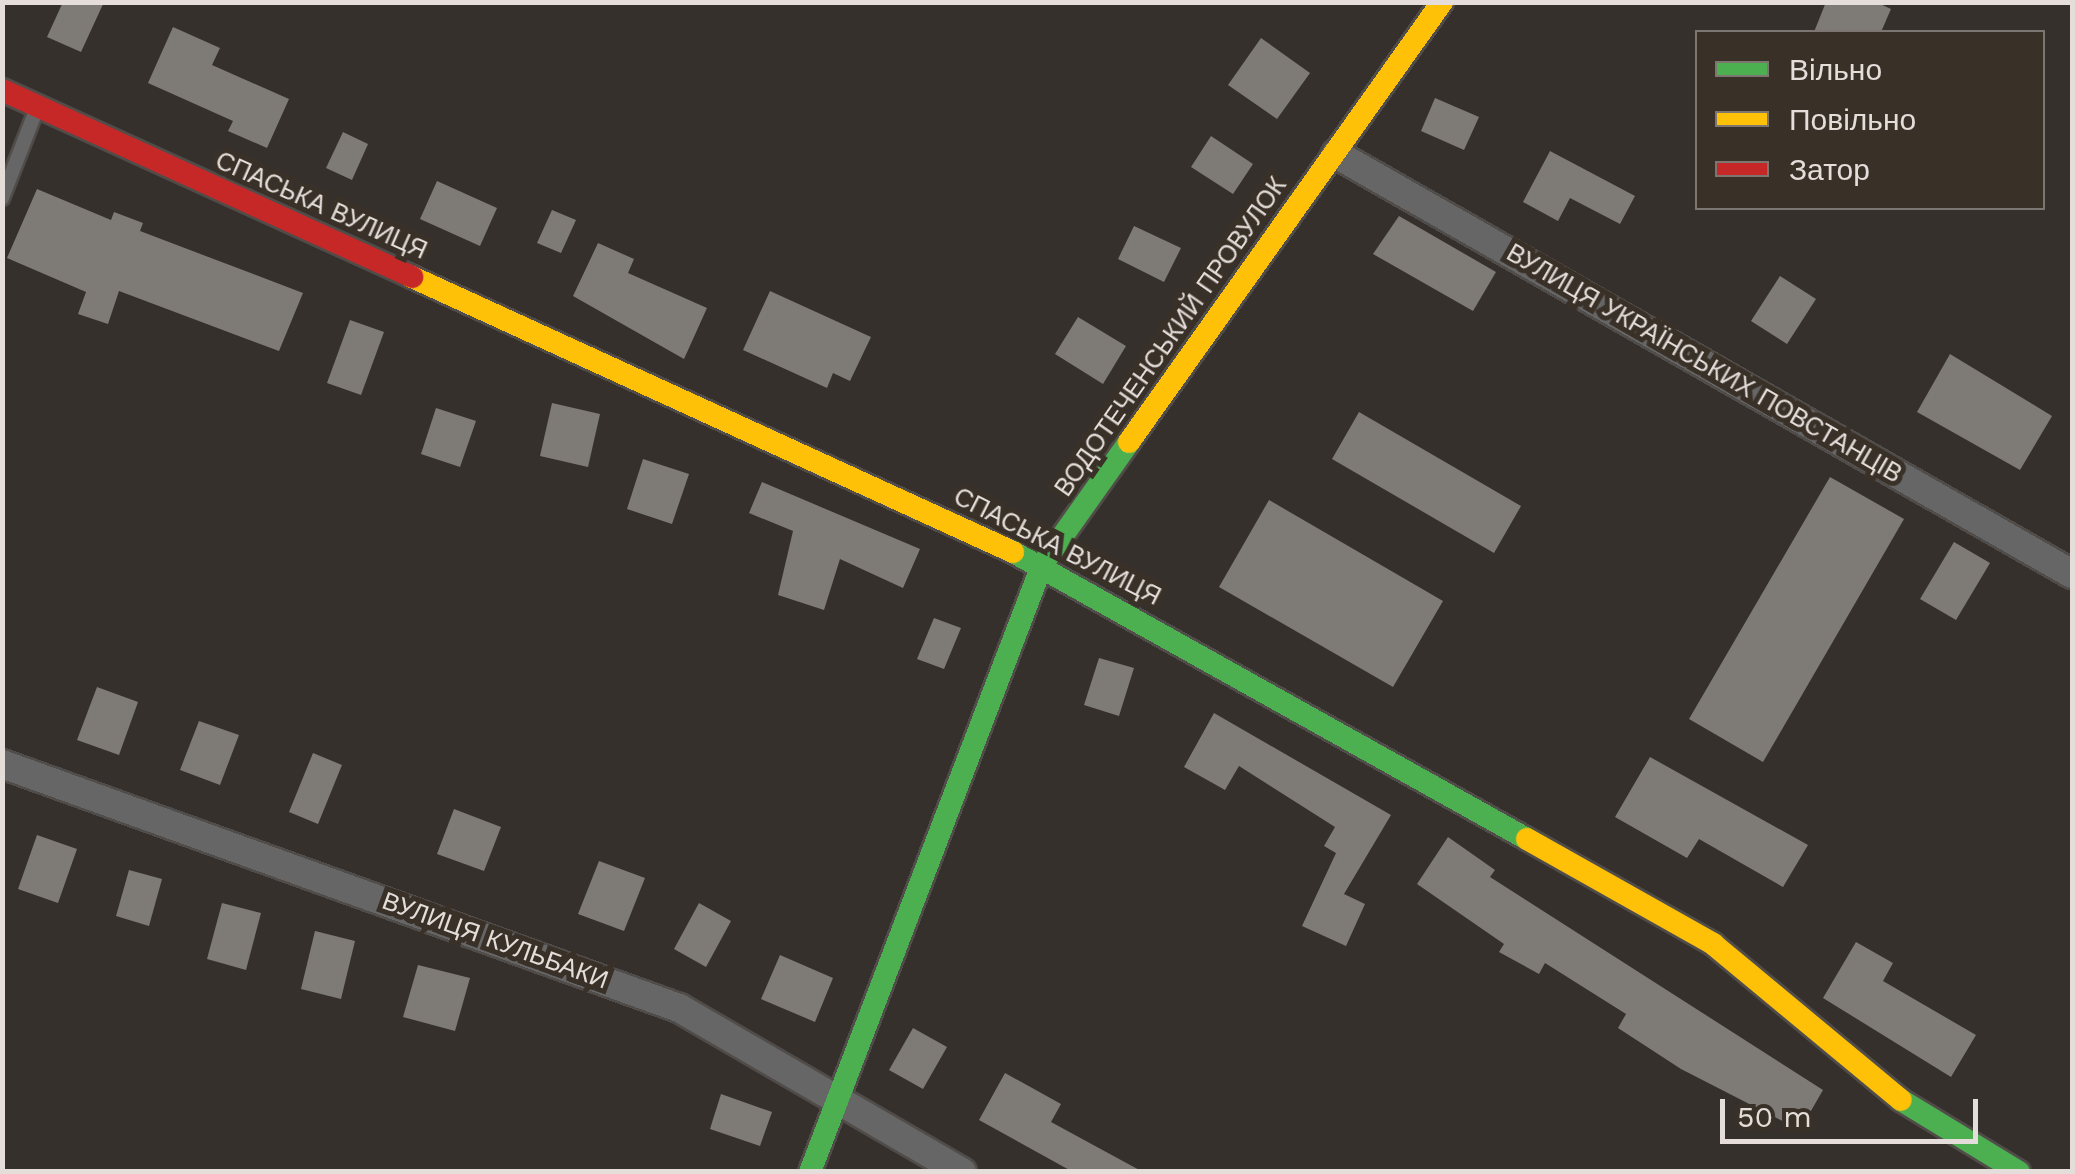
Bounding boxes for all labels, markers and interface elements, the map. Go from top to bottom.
legend [1695,30,2045,210]
text: Вільно [1789,52,1882,87]
text: Повільно [1789,102,1916,137]
street label: СПАСЬКА ВУЛИЦЯ [211,146,431,266]
text: Затор [1789,152,1870,187]
street label: ВОДОТЕЧЕНСЬКИЙ ПРОВУЛОК [1049,172,1293,502]
street label: ВУЛИЦЯ УКРАЇНСЬКИХ ПОВСТАНЦІВ [1501,238,1907,490]
street label: СПАСЬКА ВУЛИЦЯ [949,482,1165,612]
street label: ВУЛИЦЯ КУЛЬБАКИ [378,886,612,996]
scale bar [1725,1079,1982,1141]
text: 50 m [1737,1099,1812,1134]

